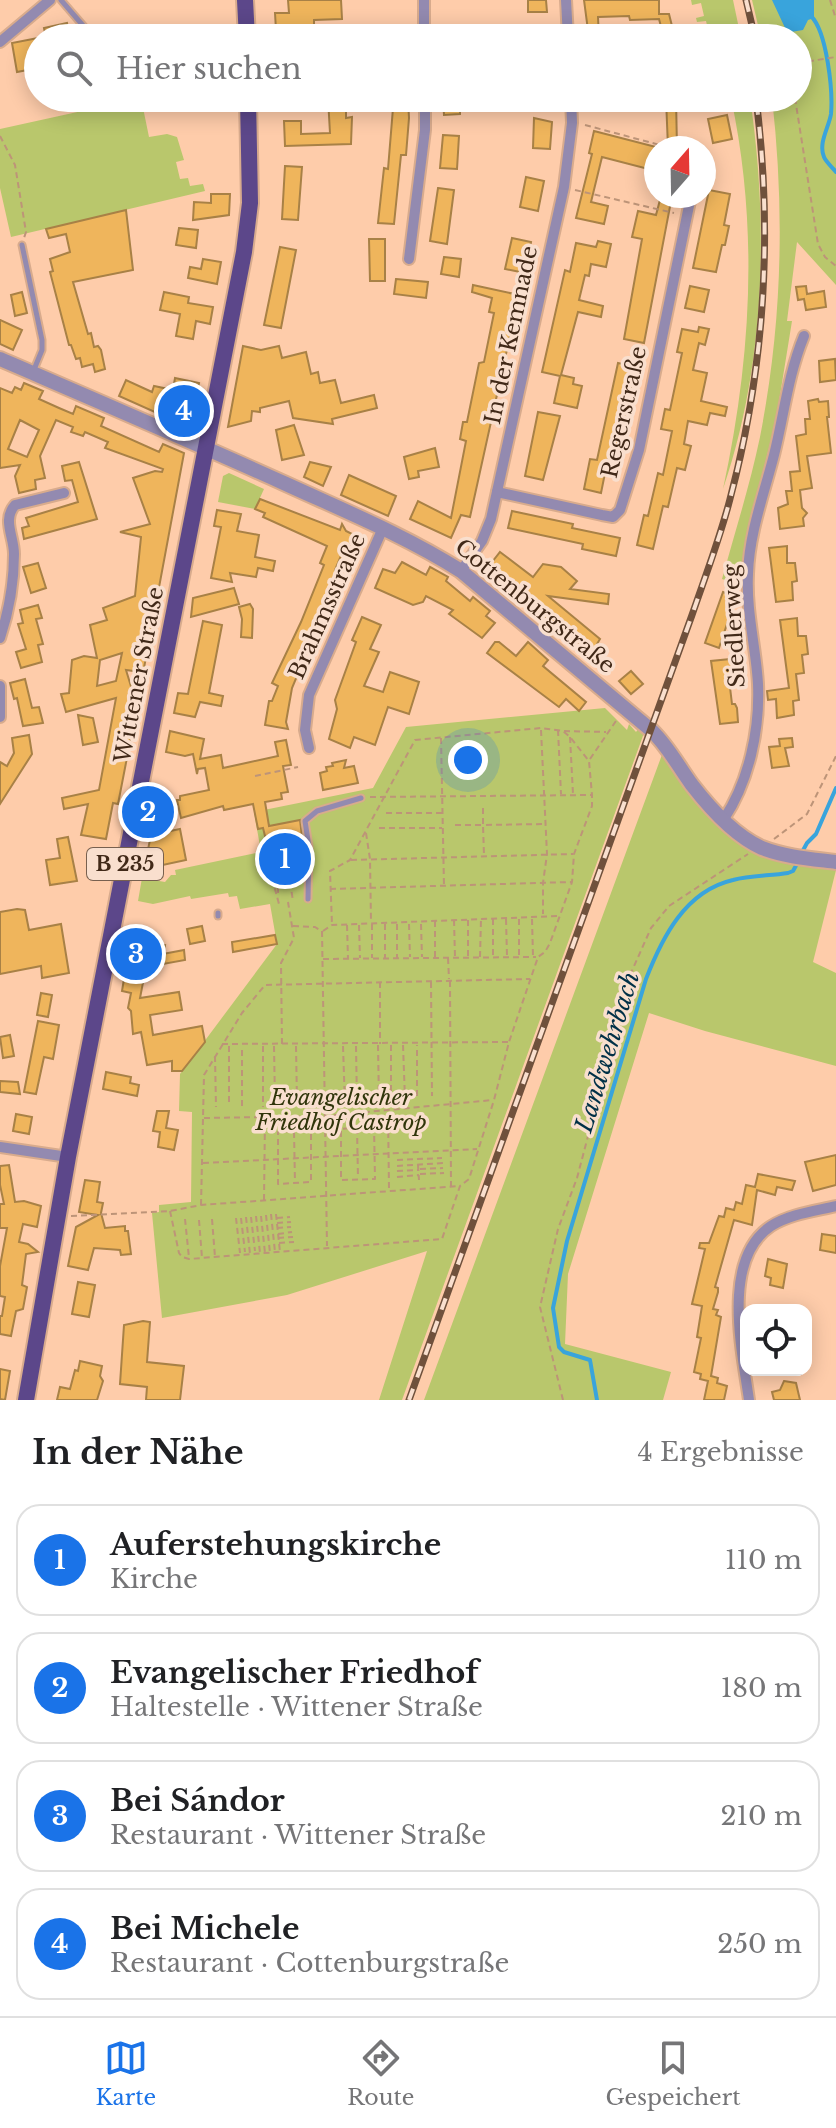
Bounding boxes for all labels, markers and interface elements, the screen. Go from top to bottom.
search box [24,24,812,112]
icon: search [52,46,96,90]
text: Hier suchen [116,50,302,87]
north arrow [644,136,716,208]
street label: In der Kemnade [479,243,543,427]
street label: Regerstraße [596,343,652,481]
pin: 4 [158,381,210,441]
street label: Brahmsstraße [283,529,371,683]
street label: Cottenburgstraße [450,533,620,679]
street label: Siedlerweg [717,563,751,688]
street label: Wittener Straße [108,584,169,766]
your location [448,740,488,780]
pin: 2 [122,782,174,842]
pin: 1 [259,829,311,889]
road number: B 235 [87,848,163,880]
pin: 3 [110,924,162,984]
water label: Landwehrbach [569,968,645,1137]
park label: Evangelischer Friedhof Castrop [254,1084,427,1136]
map controls [740,1304,812,1376]
button: locate [740,1304,812,1376]
text: In der Nähe [32,1431,244,1473]
text: 4 Ergebnisse [637,1436,804,1468]
text: Auferstehungskirche [110,1526,441,1563]
text: 1 [54,1544,66,1576]
text: 110 m [725,1544,802,1576]
text: Kirche [110,1563,198,1595]
text: Evangelischer Friedhof [110,1654,479,1691]
text: 2 [52,1672,68,1704]
text: 180 m [721,1672,802,1704]
text: Haltestelle · Wittener Straße [110,1691,483,1723]
text: Bei Sándor [110,1782,285,1819]
text: 3 [52,1800,68,1832]
text: 210 m [720,1800,802,1832]
text: Restaurant · Wittener Straße [110,1819,486,1851]
text: Bei Michele [110,1910,300,1947]
text: 4 [51,1928,69,1960]
text: 250 m [717,1928,802,1960]
text: Restaurant · Cottenburgstraße [110,1947,509,1979]
tab: Karte [95,2036,156,2111]
tab: Route [347,2036,414,2111]
tab: Gespeichert [605,2036,741,2111]

